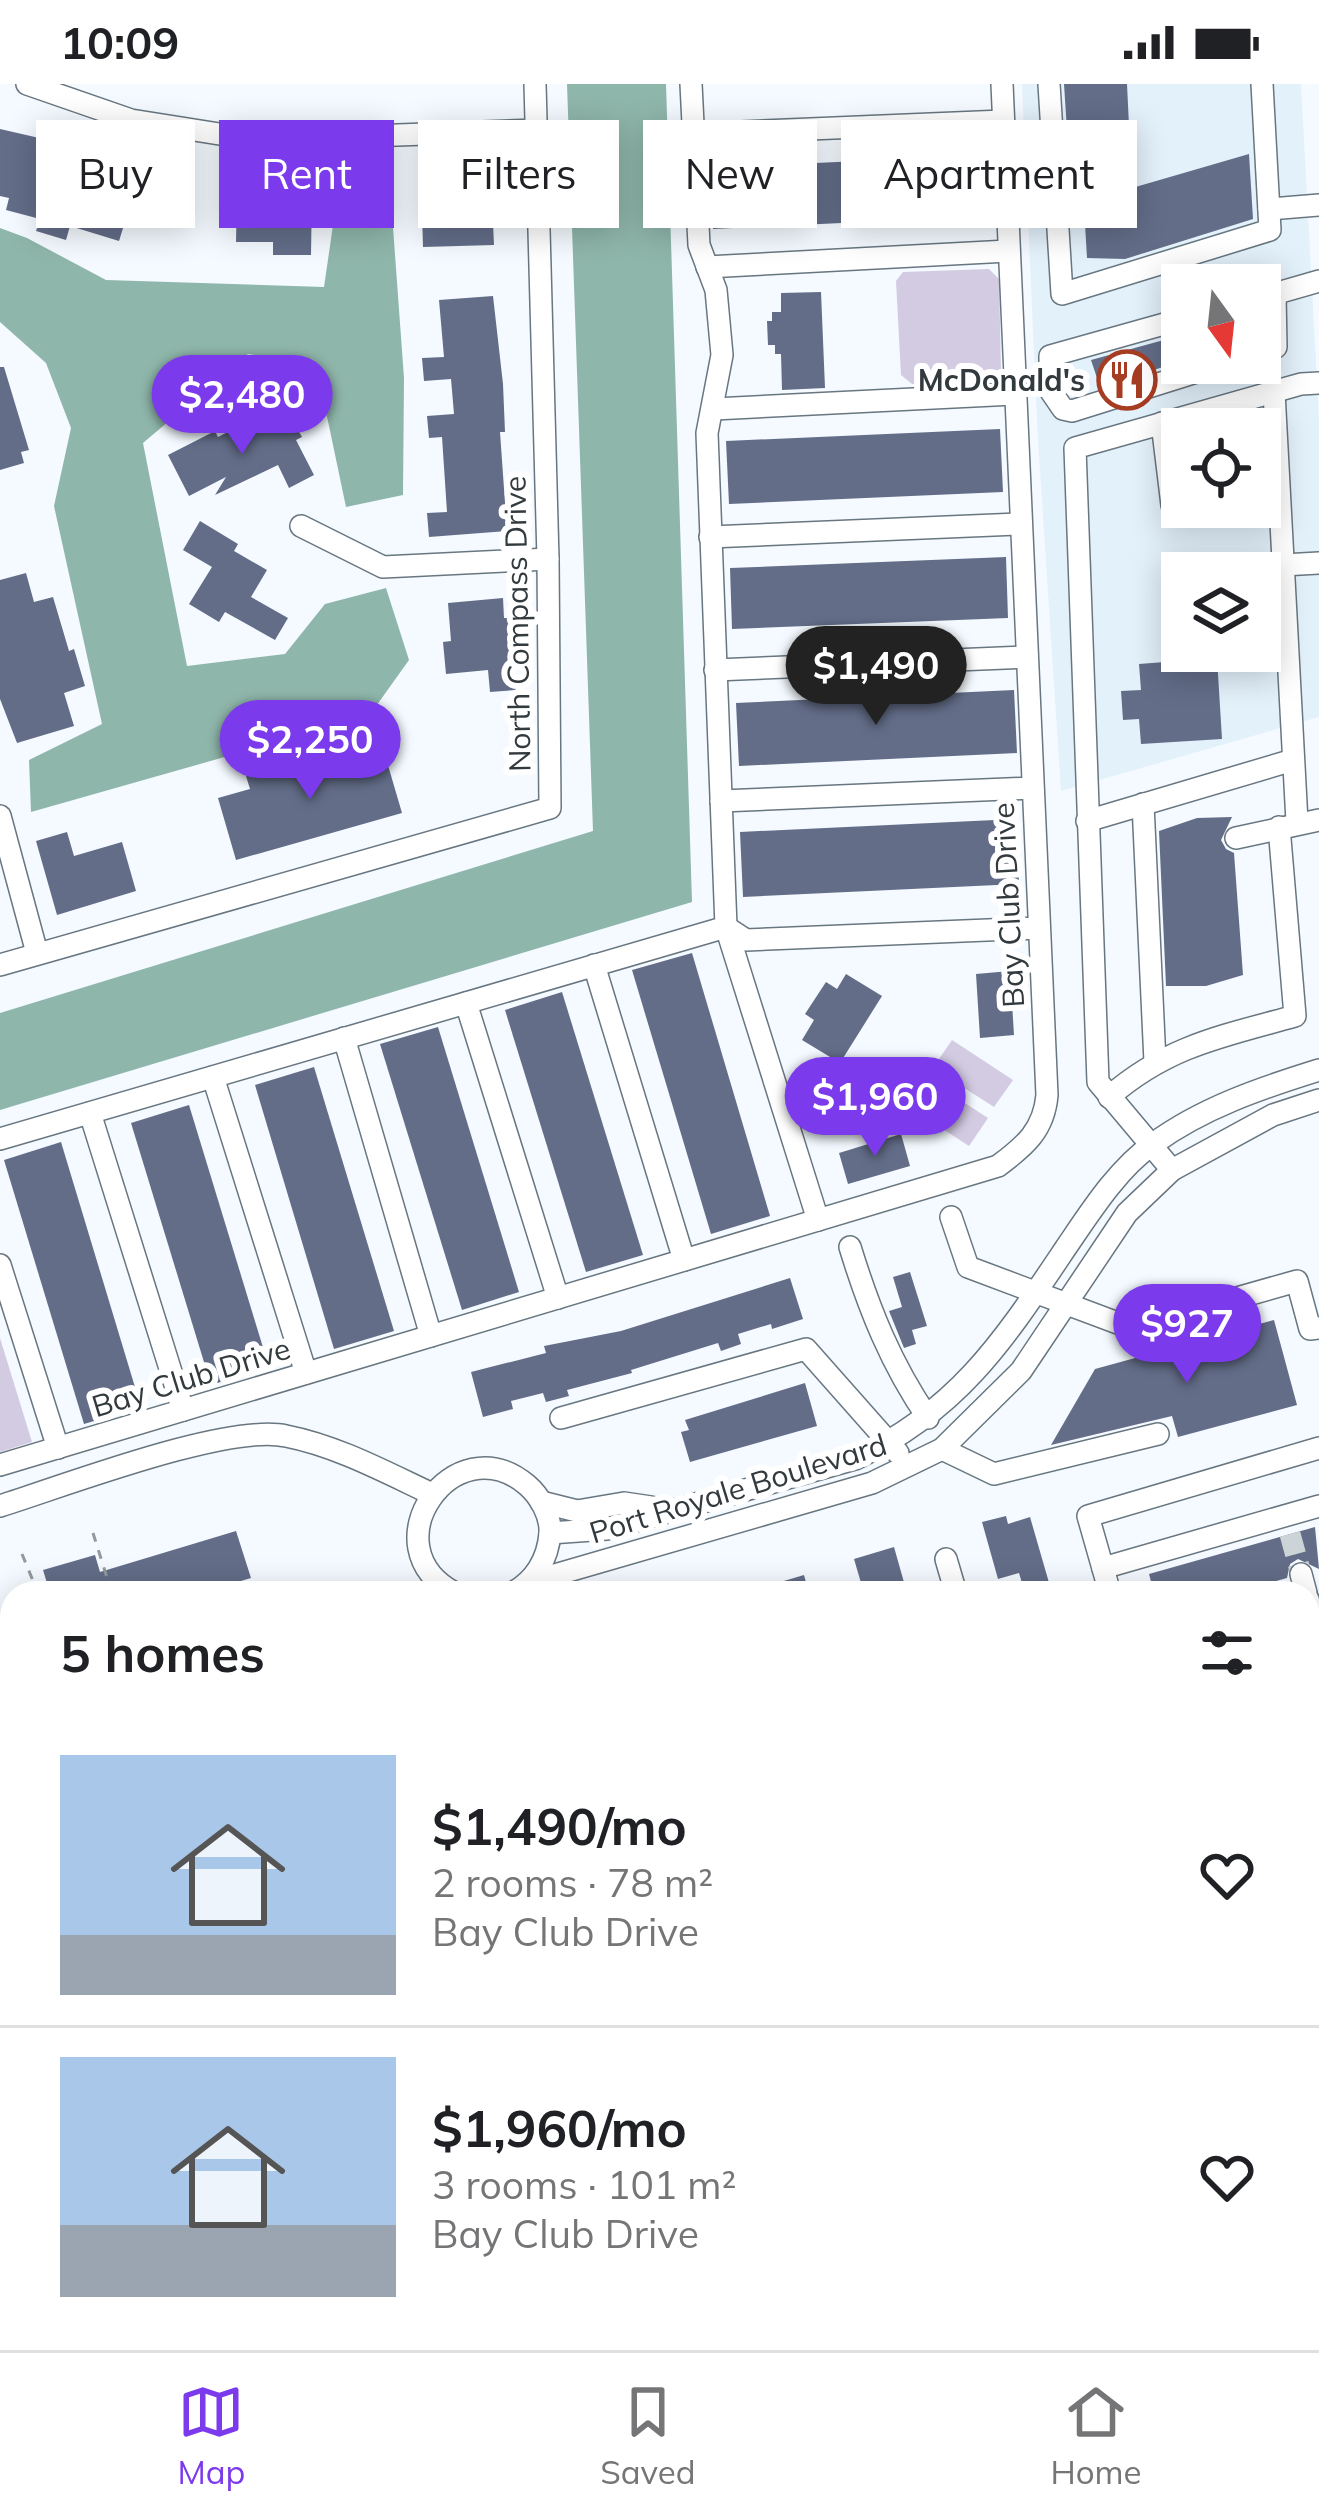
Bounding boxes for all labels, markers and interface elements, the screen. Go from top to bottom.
text: 10:09 [60,14,179,70]
chip: Buy [36,120,195,228]
chip: Rent [219,120,394,228]
chip: Filters [418,120,619,228]
chip: New [643,120,817,228]
chip: Apartment [841,120,1137,228]
north arrow [1161,264,1281,384]
map controls [1161,264,1281,672]
restaurant icon: McDonald's [1096,349,1158,411]
pin: $2,480 [144,355,340,457]
place label: McDonald's [918,361,1085,399]
text: $2,480 [179,369,305,418]
button: locate [1161,408,1281,528]
street label: North Compass Drive [495,476,539,772]
button: layers [1161,552,1281,672]
pin: $1,490 [778,626,974,728]
text: $1,490 [813,640,939,689]
pin: $2,250 [212,700,408,802]
text: $2,250 [247,714,373,763]
street label: Bay Club Drive [984,802,1032,1008]
pin: $1,960 [777,1057,973,1159]
text: $1,960 [812,1071,938,1120]
pin: $927 [1116,1284,1258,1386]
text: $927 [1140,1298,1234,1347]
street label: Bay Club Drive [87,1329,295,1425]
street label: Port Royale Boulevard [585,1425,891,1551]
icon: filters [1194,1620,1260,1686]
text: 5 homes [60,1621,265,1685]
text: $1,490/mo [432,1794,687,1858]
icon: home [156,1803,300,1947]
icon: heart [1194,1842,1260,1908]
text: 2 rooms · 78 m² [432,1858,713,1907]
text: Bay Club Drive [432,1907,699,1956]
text: $1,960/mo [432,2096,687,2160]
icon: home [156,2105,300,2249]
icon: heart [1194,2144,1260,2210]
text: 3 rooms · 101 m² [432,2160,736,2209]
text: Bay Club Drive [432,2209,699,2258]
tab: Map [177,2379,245,2492]
tab: Saved [600,2379,696,2492]
tab: Home [1050,2379,1142,2492]

